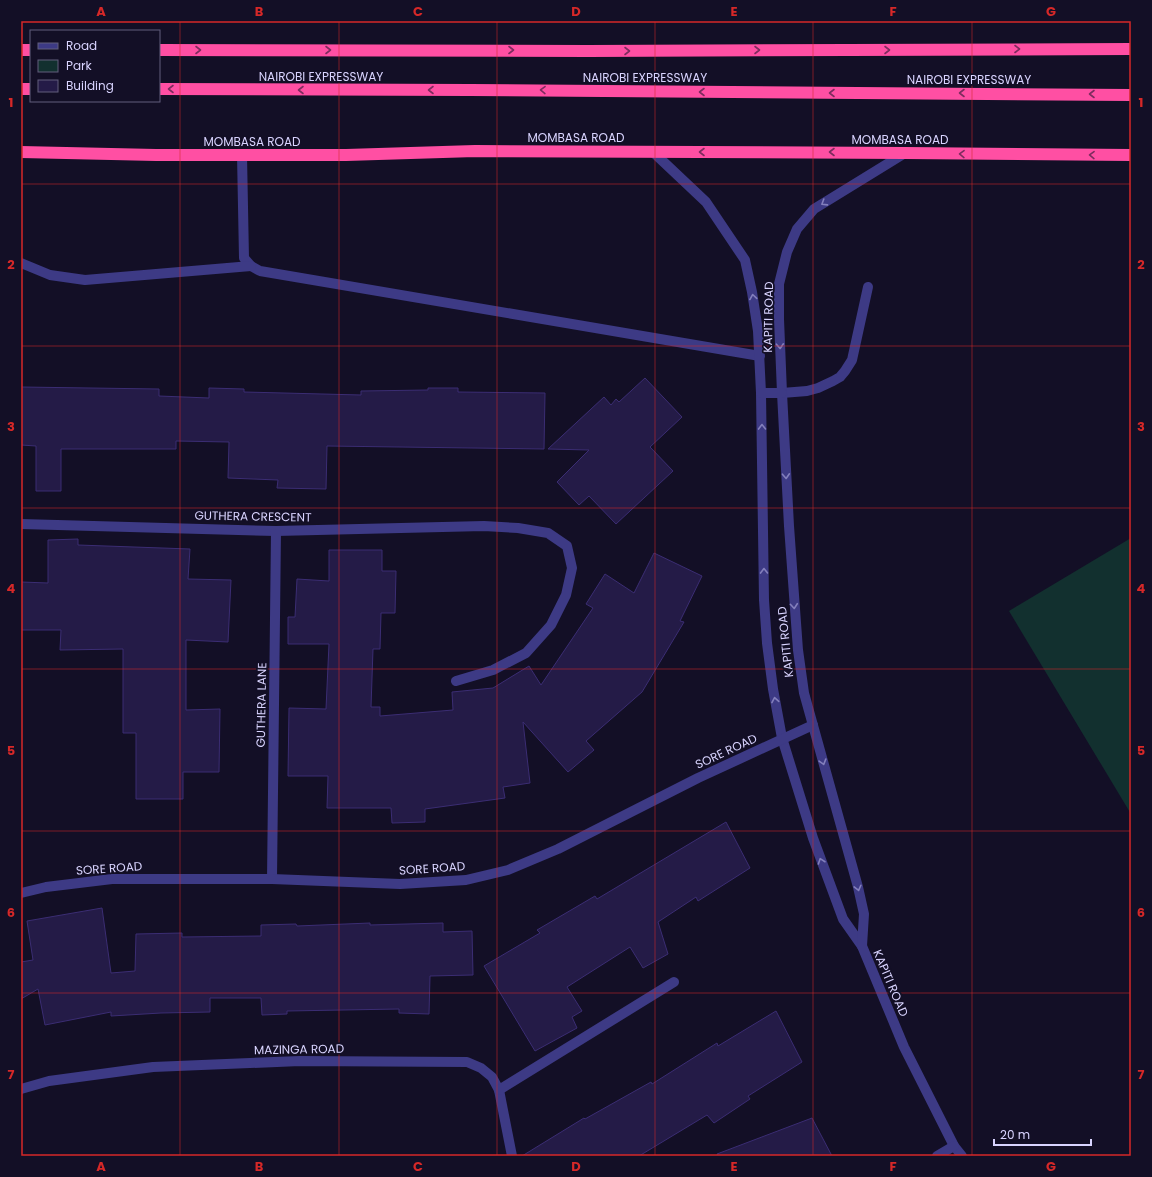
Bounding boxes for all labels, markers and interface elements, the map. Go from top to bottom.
text: A [96,2,106,21]
text: B [255,2,264,21]
text: C [413,2,423,21]
text: D [571,2,581,21]
text: E [730,2,738,21]
text: F [889,2,897,21]
text: G [1046,2,1056,21]
legend [30,30,160,102]
text: Road [66,37,97,54]
one-way arrow [1014,45,1020,53]
one-way arrow [195,46,201,54]
one-way arrow [325,46,331,54]
one-way arrow [508,46,514,54]
one-way arrow [754,46,760,54]
one-way arrow [884,46,890,54]
one-way arrow [624,47,630,55]
text: Park [66,57,93,74]
street label: NAIROBI EXPRESSWAY [259,68,383,85]
street label: NAIROBI EXPRESSWAY [583,69,707,86]
street label: NAIROBI EXPRESSWAY [907,71,1031,88]
text: Building [66,77,114,94]
one-way arrow [168,85,174,93]
one-way arrow [298,86,304,94]
one-way arrow [428,86,434,94]
one-way arrow [540,86,546,95]
one-way arrow [699,88,705,96]
one-way arrow [829,88,835,97]
one-way arrow [959,89,965,97]
one-way arrow [1089,90,1095,98]
text: 1 [9,93,13,112]
text: 1 [1139,93,1143,112]
street label: MOMBASA ROAD [527,129,625,146]
street label: MOMBASA ROAD [851,131,949,148]
street label: MOMBASA ROAD [203,133,301,150]
one-way arrow [699,148,705,156]
one-way arrow [829,148,835,156]
one-way arrow [959,149,965,158]
one-way arrow [1089,151,1095,159]
one-way arrow [821,198,828,206]
text: 2 [7,255,15,274]
text: 2 [1137,255,1145,274]
street label: KAPITI ROAD [759,281,777,353]
one-way arrow [749,294,758,300]
one-way arrow [776,343,784,349]
text: 3 [7,417,15,436]
text: 3 [1137,417,1145,436]
one-way arrow [758,424,766,430]
one-way arrow [782,473,791,479]
street label: GUTHERA CRESCENT [194,506,312,526]
one-way arrow [760,568,768,574]
text: 4 [7,579,16,598]
text: 4 [1137,579,1146,598]
one-way arrow [789,603,798,609]
street label: KAPITI ROAD [773,606,797,678]
street label: GUTHERA LANE [252,662,270,748]
one-way arrow [771,697,779,703]
street label: SORE ROAD [692,729,760,773]
text: 5 [7,741,15,760]
text: 5 [1137,741,1145,760]
one-way arrow [819,759,827,766]
street label: SORE ROAD [75,857,143,879]
street label: SORE ROAD [398,857,466,879]
one-way arrow [817,858,825,865]
one-way arrow [853,884,862,891]
text: 6 [7,903,15,922]
text: 6 [1137,903,1145,922]
street label: KAPITI ROAD [869,947,913,1019]
street label: MAZINGA ROAD [254,1040,344,1058]
text: 7 [8,1065,15,1084]
text: 7 [1138,1065,1145,1084]
scale bar [994,1121,1091,1147]
text: 20 m [1000,1126,1030,1143]
text: A [96,1157,106,1176]
text: B [255,1157,264,1176]
text: C [413,1157,423,1176]
text: D [571,1157,581,1176]
text: E [730,1157,738,1176]
text: F [889,1157,897,1176]
text: G [1046,1157,1056,1176]

